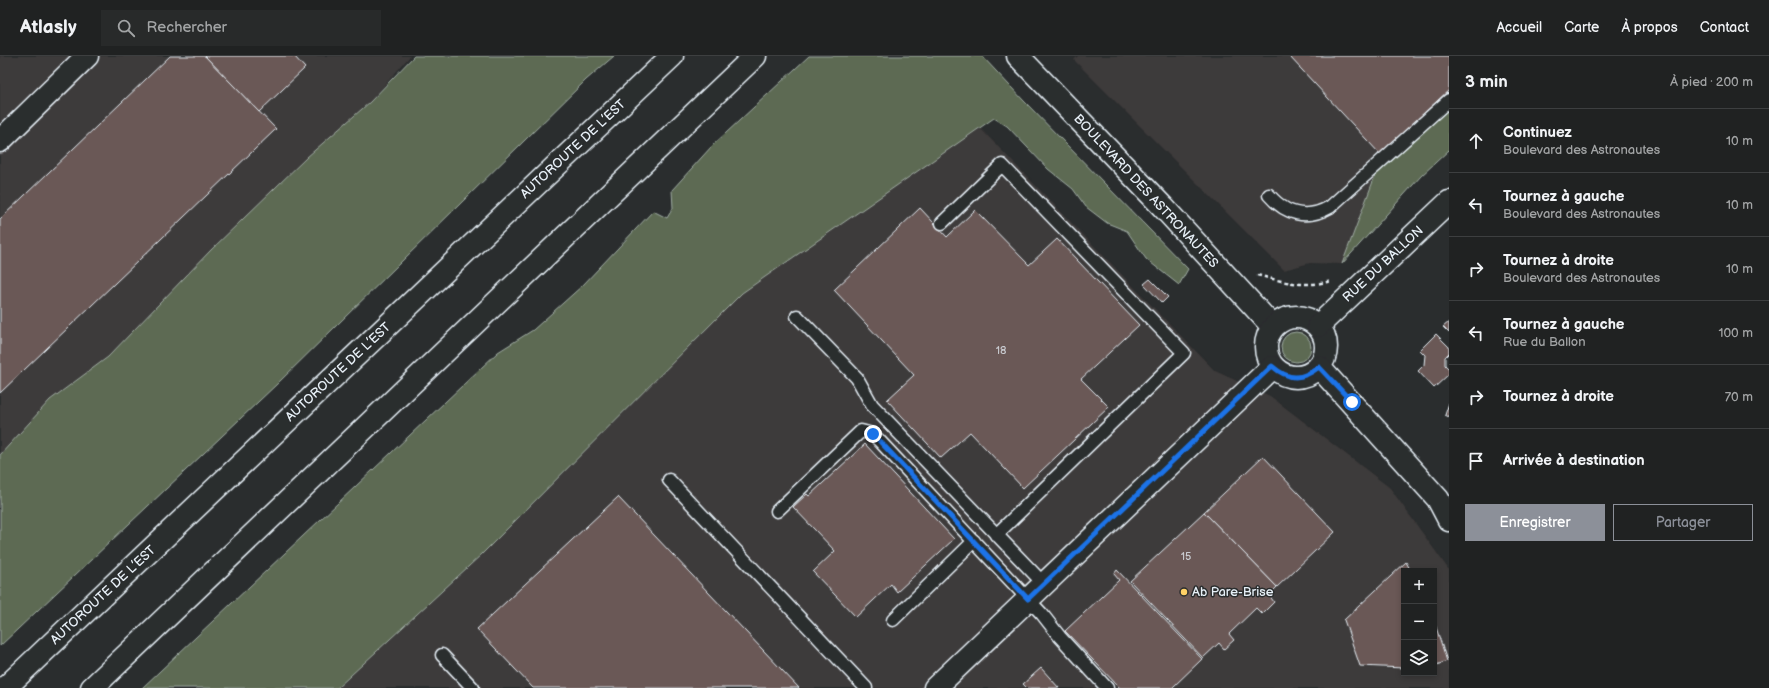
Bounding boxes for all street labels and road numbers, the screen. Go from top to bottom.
street label: AUTOROUTE DE L’EST [517,96,629,202]
street label: BOULEVARD DES ASTRONAUTES [1070,111,1222,271]
street label: RUE DU BALLON [1339,223,1427,305]
street label: AUTOROUTE DE L’EST [282,319,394,425]
street label: AUTOROUTE DE L’EST [47,542,159,648]

